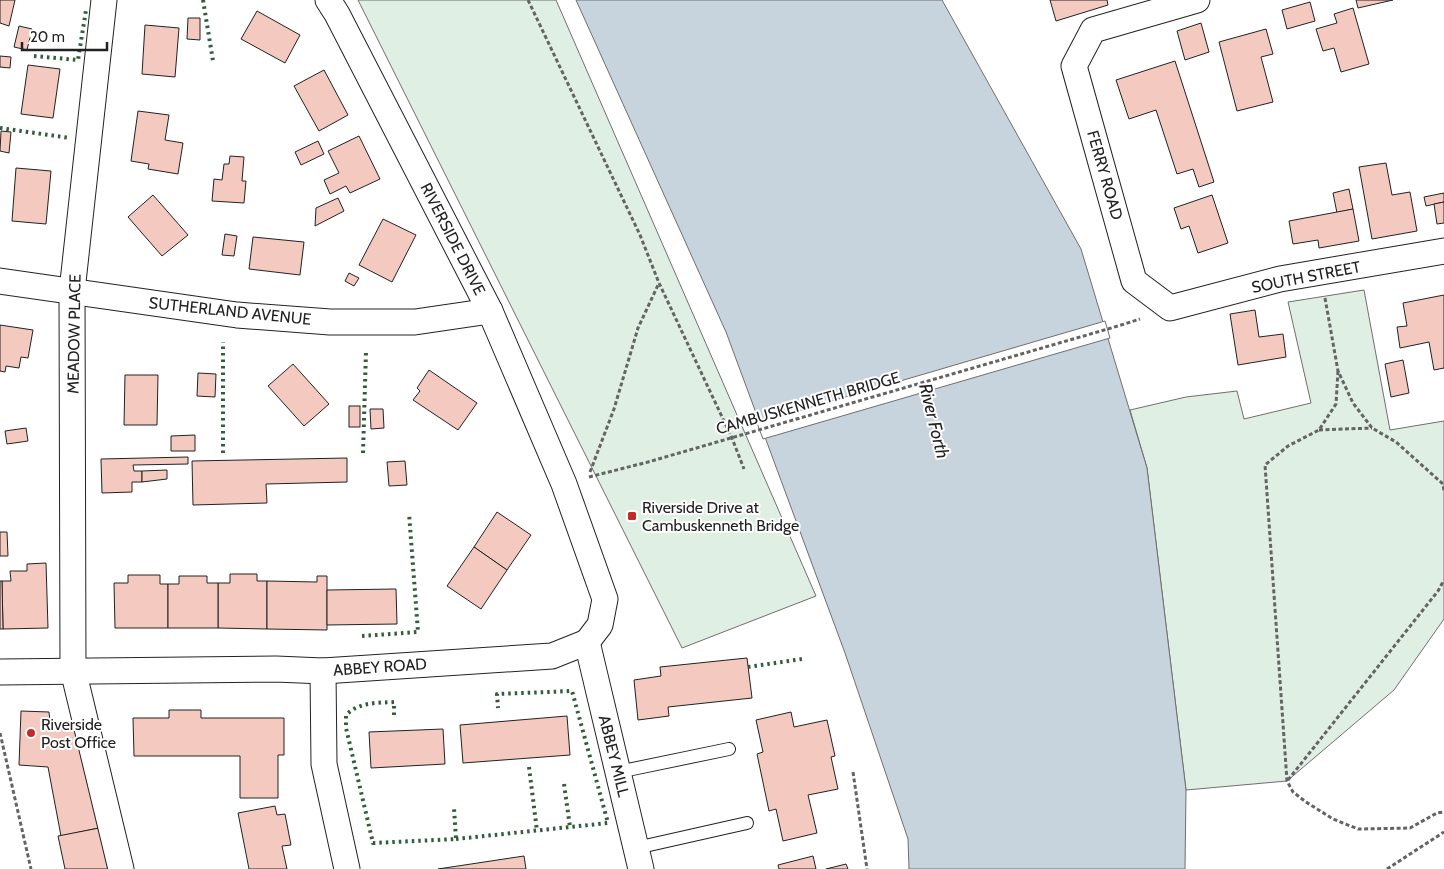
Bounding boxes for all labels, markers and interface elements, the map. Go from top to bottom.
scale bar [22,20,108,52]
text: 20 m [30,28,65,46]
street label: FERRY ROAD [1083,128,1127,222]
street label: RIVERSIDE DRIVE [416,180,490,298]
street label: SOUTH STREET [1250,257,1362,297]
street label: MEADOW PLACE [63,274,85,394]
street label: SUTHERLAND AVENUE [148,293,312,329]
street label: CAMBUSKENNETH BRIDGE [714,368,902,438]
water label: River Forth [914,381,954,461]
place label: Riverside Drive at Cambuskenneth Bridge [642,498,799,535]
marker: Riverside Drive at Cambuskenneth Bridge [626,510,638,522]
street label: ABBEY ROAD [333,654,427,680]
street label: ABBEY MILL [595,713,633,799]
place label: Riverside Post Office [41,715,116,752]
marker: Riverside Post Office [25,727,37,739]

